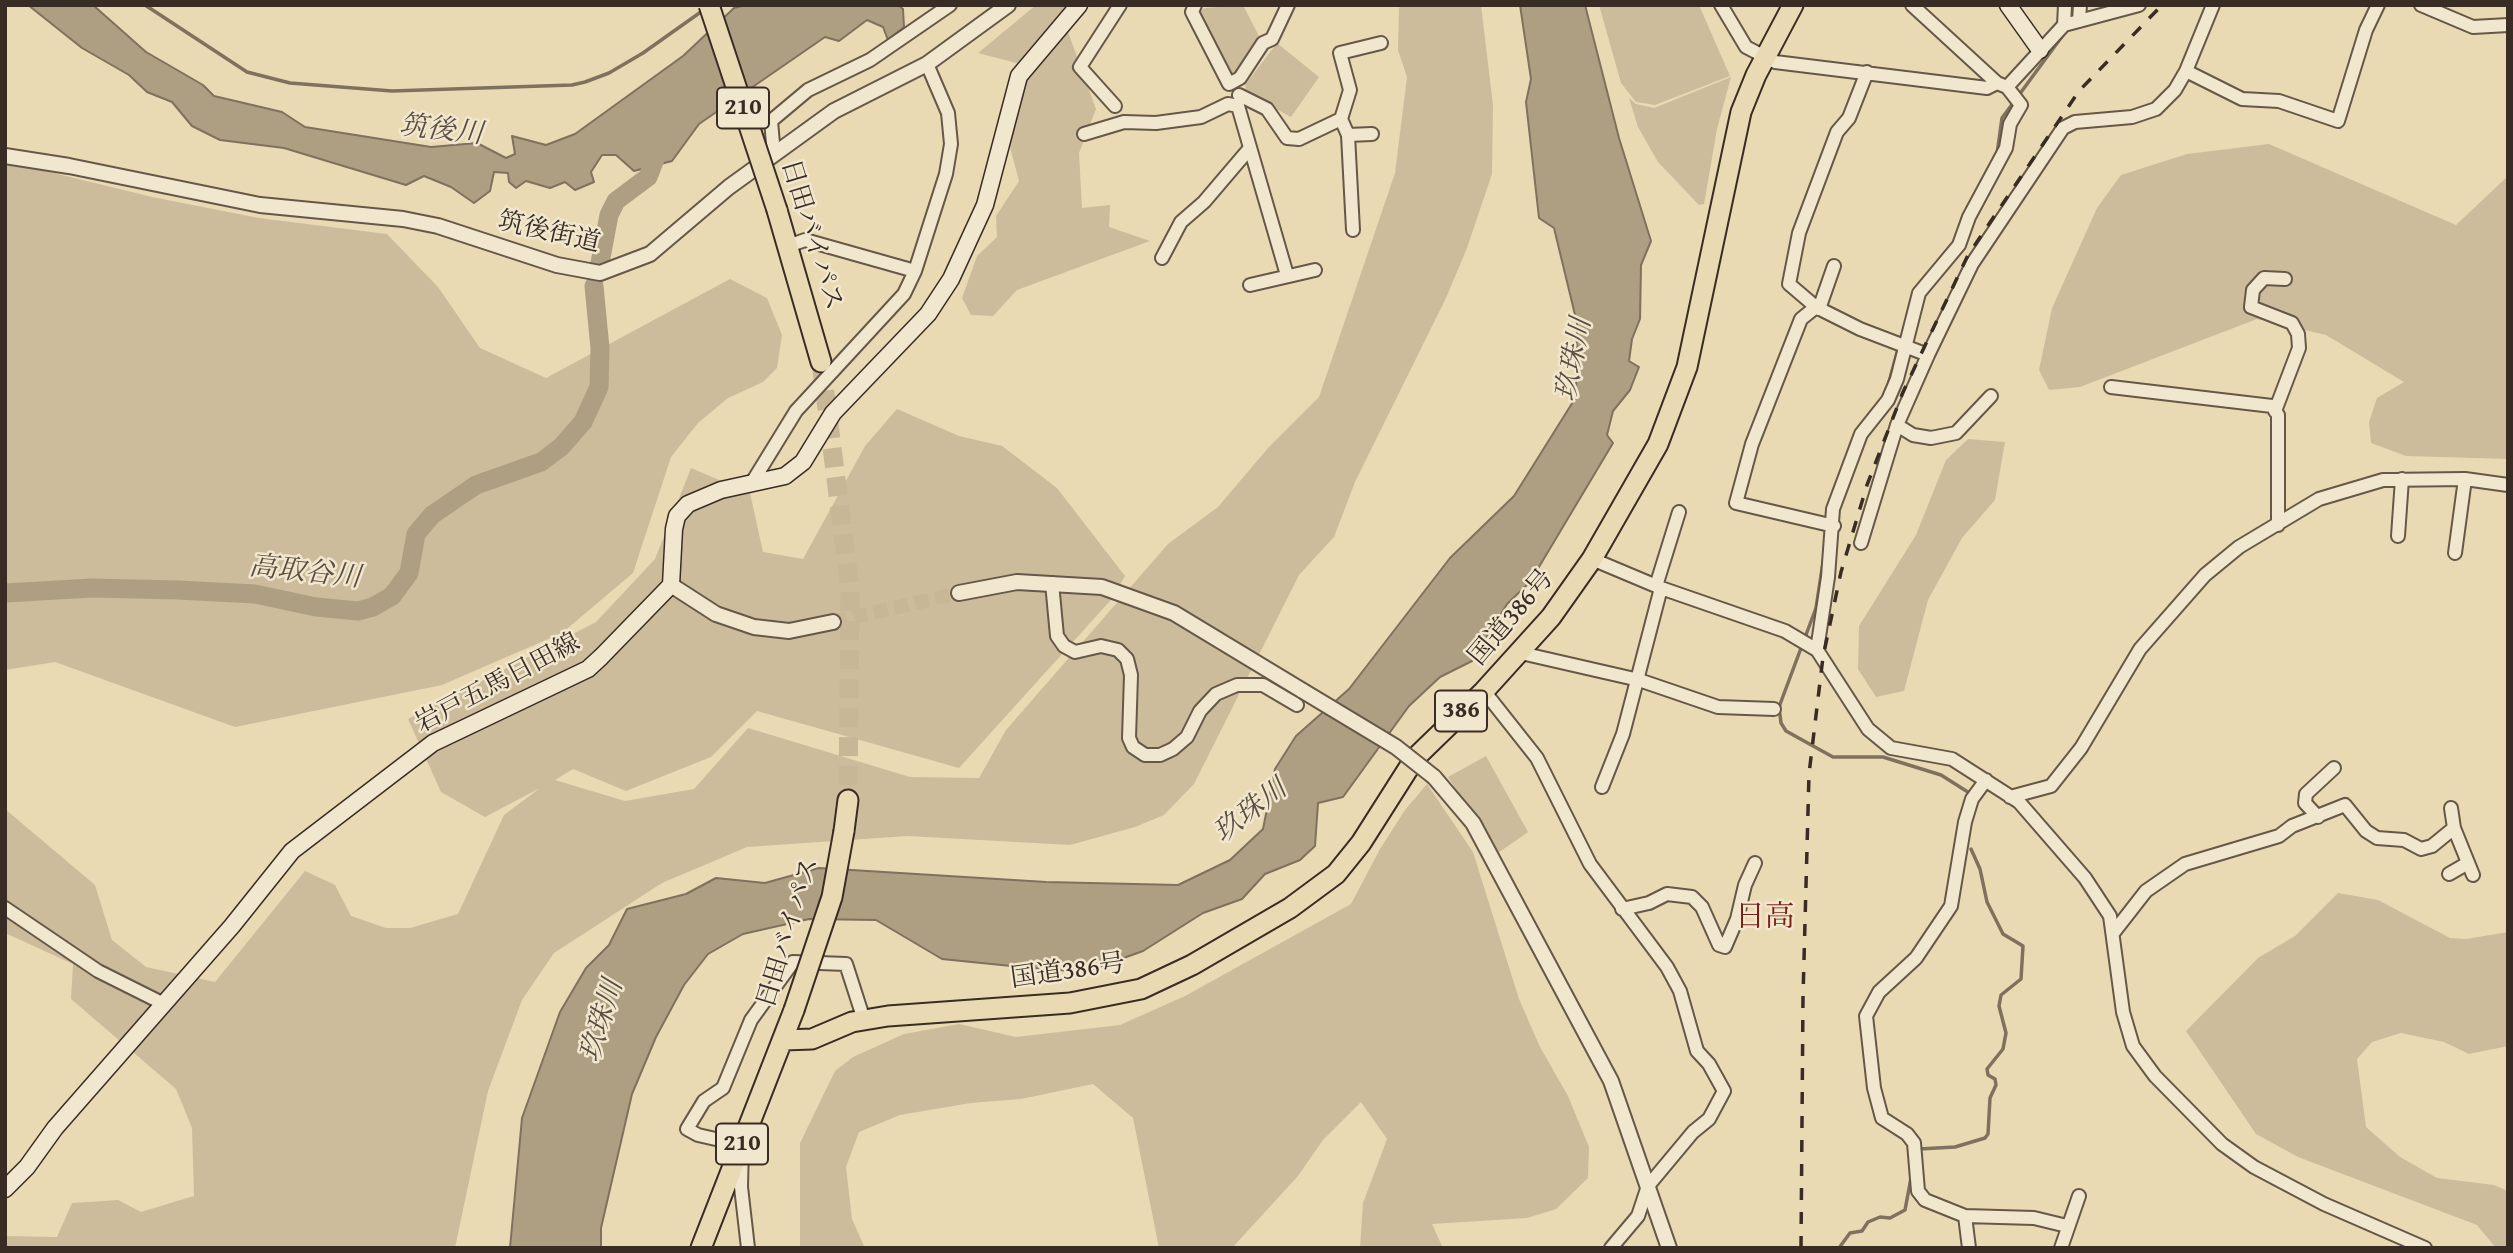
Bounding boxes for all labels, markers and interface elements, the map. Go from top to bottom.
road number: 210 [717,88,769,128]
water label: 筑後川 [397,110,485,152]
street label: 日田バイパス [773,156,849,314]
street label: 筑後街道 [495,206,603,260]
water label: 玖珠川 [1550,316,1600,404]
water label: 高取谷川 [248,550,362,596]
street label: 国道386号 [1463,564,1561,672]
street label: 岩戸五馬日田線 [410,628,586,740]
road number: 386 [1435,690,1487,732]
water label: 玖珠川 [1208,773,1294,851]
street label: 日田バイパス [751,854,827,1012]
district label: 日高 [1735,900,1795,936]
street label: 国道386号 [1009,949,1127,995]
water label: 玖珠川 [575,976,631,1066]
road number: 210 [716,1124,768,1164]

